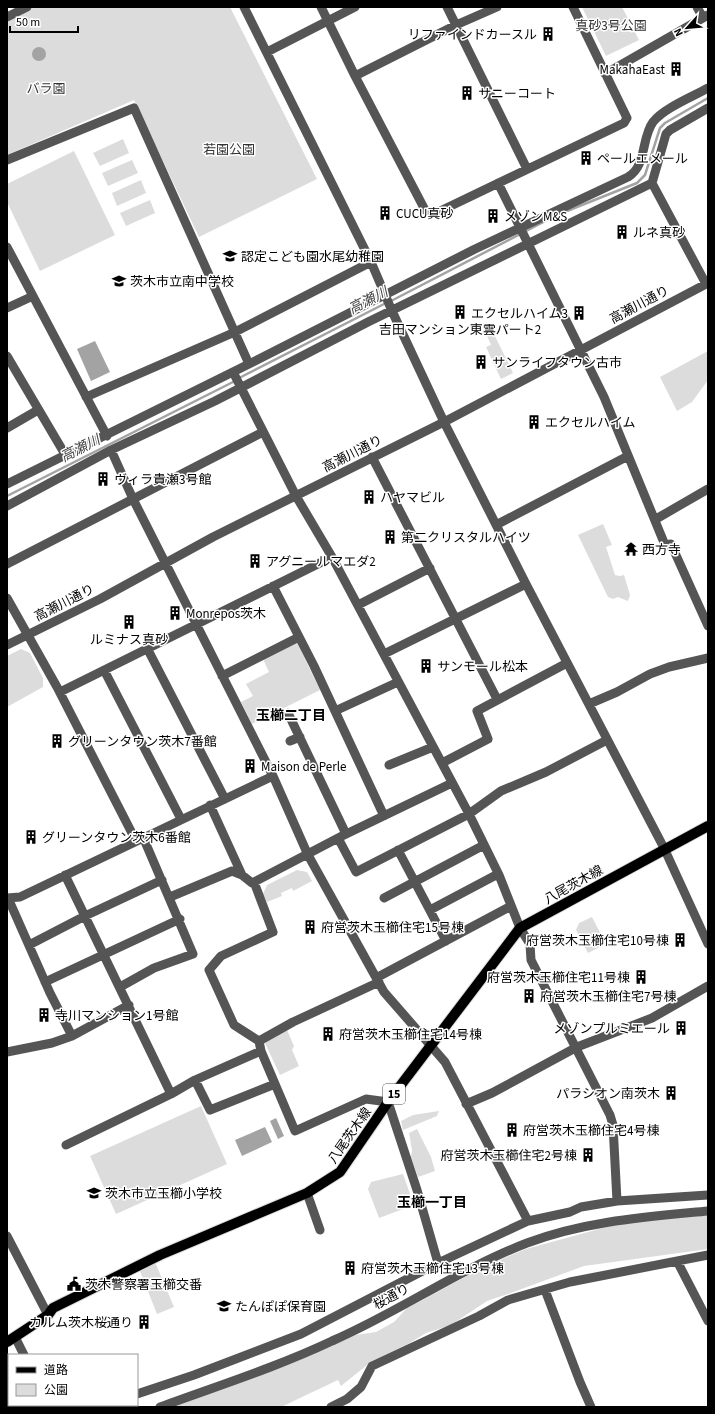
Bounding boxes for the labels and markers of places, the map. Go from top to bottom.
place label: リファインドカースル [408,26,537,44]
building icon: リファインドカースル [540,26,556,42]
place label: MakahaEast [600,61,666,79]
building icon: MakahaEast [668,61,684,77]
building icon: サニーコート [459,85,475,101]
place label: サニーコート [478,85,556,103]
building icon: ペールエメール [578,150,594,166]
place label: ペールエメール [597,150,688,168]
building icon: CUCU真砂 [377,205,393,221]
place label: CUCU真砂 [396,205,453,223]
building icon: メゾンM&S [485,208,501,224]
place label: メゾンM&S [504,208,567,226]
building icon: ルネ真砂 [614,224,630,240]
place label: ルネ真砂 [633,224,685,242]
school or university icon: 認定こども園水尾幼稚園 [222,248,238,264]
place label: 認定こども園水尾幼稚園 [241,248,384,266]
school or university icon: 茨木市立南中学校 [111,273,127,289]
place label: 茨木市立南中学校 [130,273,234,291]
building icon: 吉田マンション東雲パート2 [452,304,468,320]
place label: エクセルハイム3 [471,305,568,323]
building icon: エクセルハイム3 [571,305,587,321]
place label: 吉田マンション東雲パート2 [379,321,541,339]
building icon: サンライフタウン古市 [473,354,489,370]
place label: サンライフタウン古市 [492,354,622,372]
building icon: エクセルハイム [526,414,542,430]
place label: エクセルハイム [545,414,635,432]
building icon: ヴィラ貴瀬3号館 [95,471,111,487]
place label: ヴィラ貴瀬3号館 [114,471,211,489]
building icon: ハヤマビル [361,489,377,505]
place label: ハヤマビル [380,489,445,507]
building icon: 第二クリスタルハイツ [382,529,398,545]
place label: 第二クリスタルハイツ [401,529,531,547]
temple icon: 西方寺 [623,541,639,557]
place label: 西方寺 [642,541,681,559]
building icon: アグニールマエダ2 [247,553,263,569]
place label: アグニールマエダ2 [266,553,376,571]
building icon: Monrepos茨木 [167,605,183,621]
place label: Monrepos茨木 [186,605,266,623]
building icon: ルミナス真砂 [121,614,137,630]
place label: ルミナス真砂 [90,631,168,649]
building icon: サンモール松本 [418,658,434,674]
place label: サンモール松本 [437,658,528,676]
building icon: グリーンタウン茨木7番館 [49,733,65,749]
place label: グリーンタウン茨木7番館 [68,733,217,751]
building icon: Maison de Perle [242,758,258,774]
place label: Maison de Perle [261,758,346,776]
building icon: グリーンタウン茨木6番館 [23,829,39,845]
place label: グリーンタウン茨木6番館 [42,829,191,847]
building icon: 府営茨木玉櫛住宅15号棟 [302,919,318,935]
place label: 府営茨木玉櫛住宅15号棟 [321,919,464,937]
place label: 府営茨木玉櫛住宅10号棟 [526,932,669,950]
building icon: 府営茨木玉櫛住宅10号棟 [672,932,688,948]
place label: 府営茨木玉櫛住宅11号棟 [487,969,630,987]
building icon: 府営茨木玉櫛住宅11号棟 [633,969,649,985]
building icon: 府営茨木玉櫛住宅7号棟 [521,988,537,1004]
place label: 府営茨木玉櫛住宅7号棟 [540,988,676,1006]
building icon: 寺川マンション1号館 [36,1007,52,1023]
place label: 寺川マンション1号館 [55,1007,178,1025]
place label: メゾンプルミエール [553,1020,670,1038]
building icon: メゾンプルミエール [673,1020,689,1036]
building icon: 府営茨木玉櫛住宅14号棟 [320,1026,336,1042]
place label: 府営茨木玉櫛住宅14号棟 [339,1026,482,1044]
place label: パラシオン南茨木 [556,1085,660,1103]
building icon: パラシオン南茨木 [663,1085,679,1101]
building icon: 府営茨木玉櫛住宅4号棟 [504,1122,520,1138]
place label: 府営茨木玉櫛住宅4号棟 [523,1122,659,1140]
place label: 府営茨木玉櫛住宅2号棟 [441,1147,577,1165]
building icon: 府営茨木玉櫛住宅2号棟 [580,1147,596,1163]
school or university icon: 茨木市立玉櫛小学校 [86,1185,102,1201]
place label: 茨木市立玉櫛小学校 [105,1185,222,1203]
building icon: 府営茨木玉櫛住宅13号棟 [342,1260,358,1276]
place label: 府営茨木玉櫛住宅13号棟 [361,1260,504,1278]
public building icon: 茨木警察署玉櫛交番 [66,1276,82,1292]
place label: 茨木警察署玉櫛交番 [85,1276,202,1294]
school or university icon: たんぽぽ保育園 [216,1298,232,1314]
place label: たんぽぽ保育園 [235,1298,326,1316]
place label: カルム茨木桜通り [29,1314,133,1332]
building icon: カルム茨木桜通り [136,1314,152,1330]

